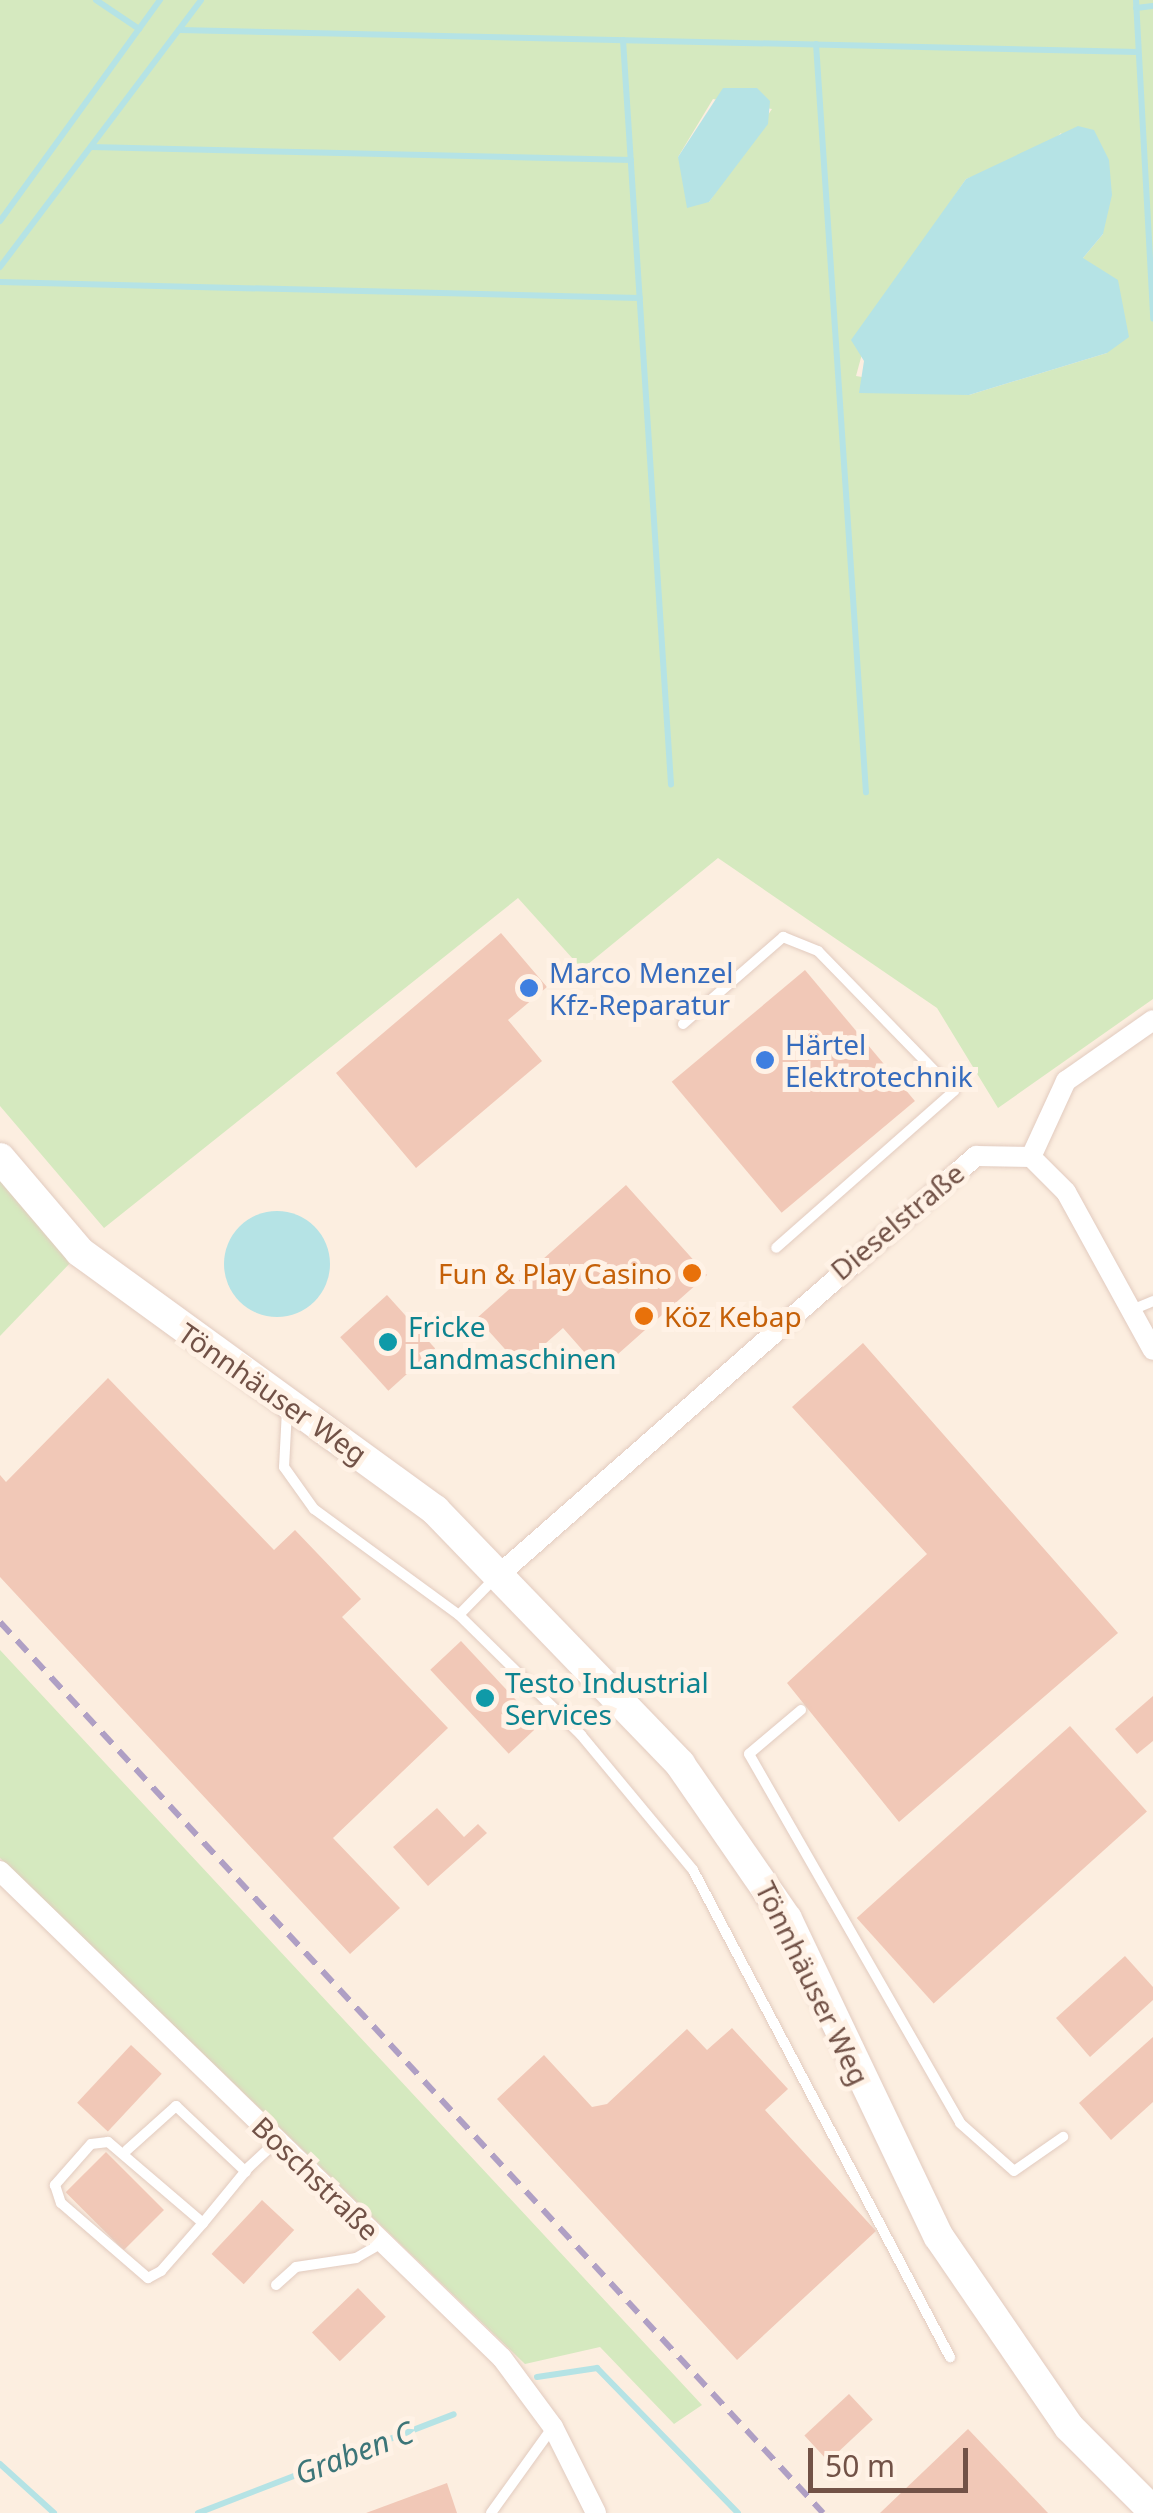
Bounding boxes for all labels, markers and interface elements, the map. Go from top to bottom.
place label: Marco Menzel Kfz-Reparatur [549,955,733,1021]
marker: Marco Menzel Kfz-Reparatur [518,977,540,999]
place label: Härtel Elektrotechnik [785,1027,973,1093]
marker: Härtel Elektrotechnik [754,1049,776,1071]
street label: Dieselstraße [824,1156,970,1286]
place label: Fun & Play Casino [438,1256,672,1290]
marker: Fun & Play Casino [681,1262,703,1284]
place label: Köz Kebap [664,1299,802,1333]
marker: Köz Kebap [633,1305,655,1327]
place label: Fricke Landmaschinen [408,1309,617,1375]
street label: Tönnhäuser Weg [172,1316,374,1470]
marker: Fricke Landmaschinen [377,1331,399,1353]
place label: Testo Industrial Services [505,1665,709,1731]
marker: Testo Industrial Services [474,1687,496,1709]
street label: Tönnhäuser Weg [749,1876,877,2090]
street label: Boschstraße [246,2109,386,2247]
water label: Graben C [290,2414,418,2492]
scale bar [813,2428,973,2490]
text: 50 m [825,2445,895,2486]

